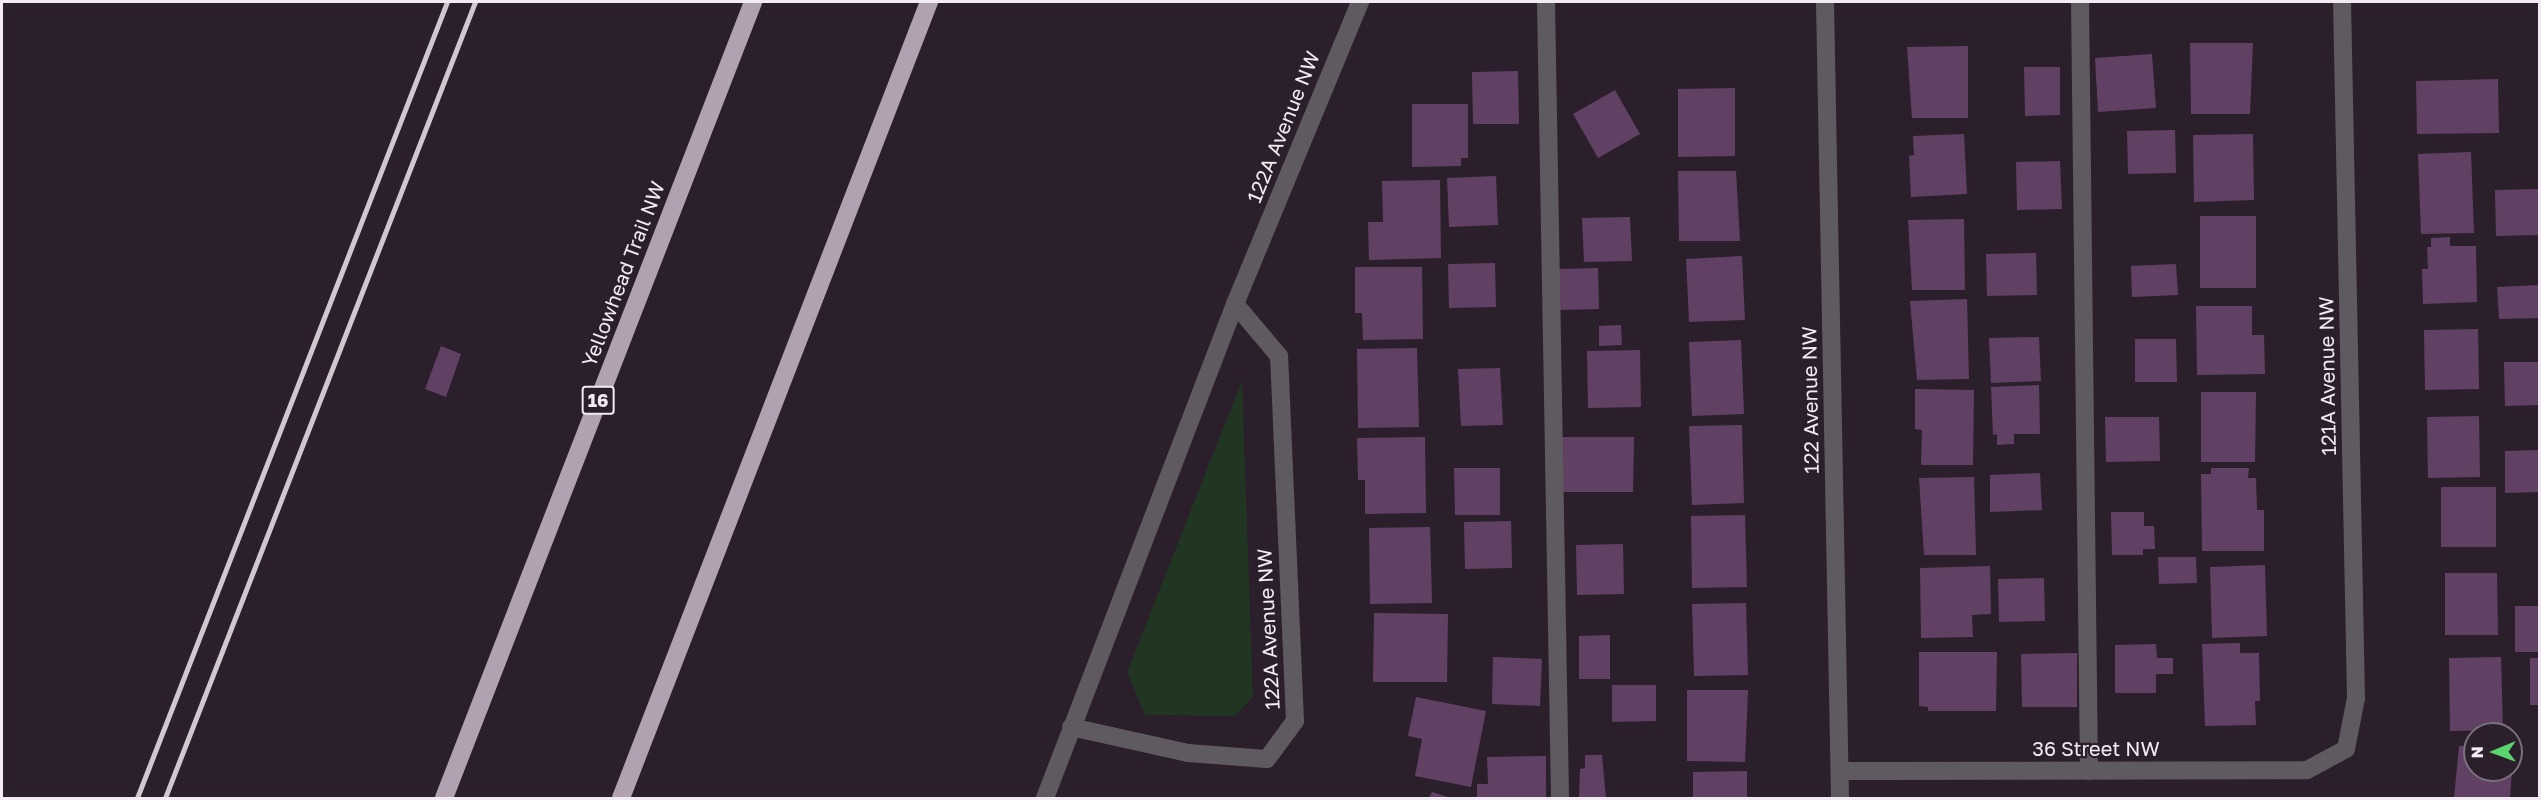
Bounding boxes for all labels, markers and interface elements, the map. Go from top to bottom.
street label: 122A Avenue NW [1242,48,1324,206]
street label: Yellowhead Trail NW [577,178,669,370]
street label: 121A Avenue NW [2314,296,2340,456]
street label: 122 Avenue NW [1797,326,1823,474]
road number: 16 [582,385,614,415]
street label: 122A Avenue NW [1252,548,1284,710]
north arrow [2463,722,2523,782]
street label: 36 Street NW [2032,736,2160,760]
text: N [2467,746,2487,759]

